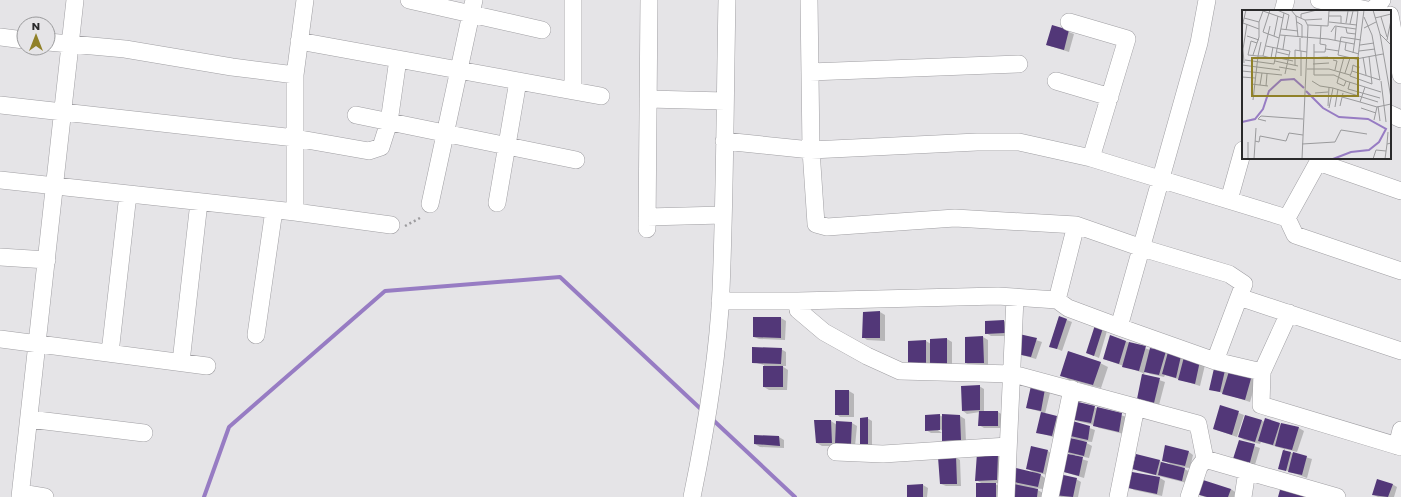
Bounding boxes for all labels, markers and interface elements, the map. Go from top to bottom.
inset map [1242,10,1391,159]
north arrow [16,16,56,56]
text: N [32,18,40,34]

